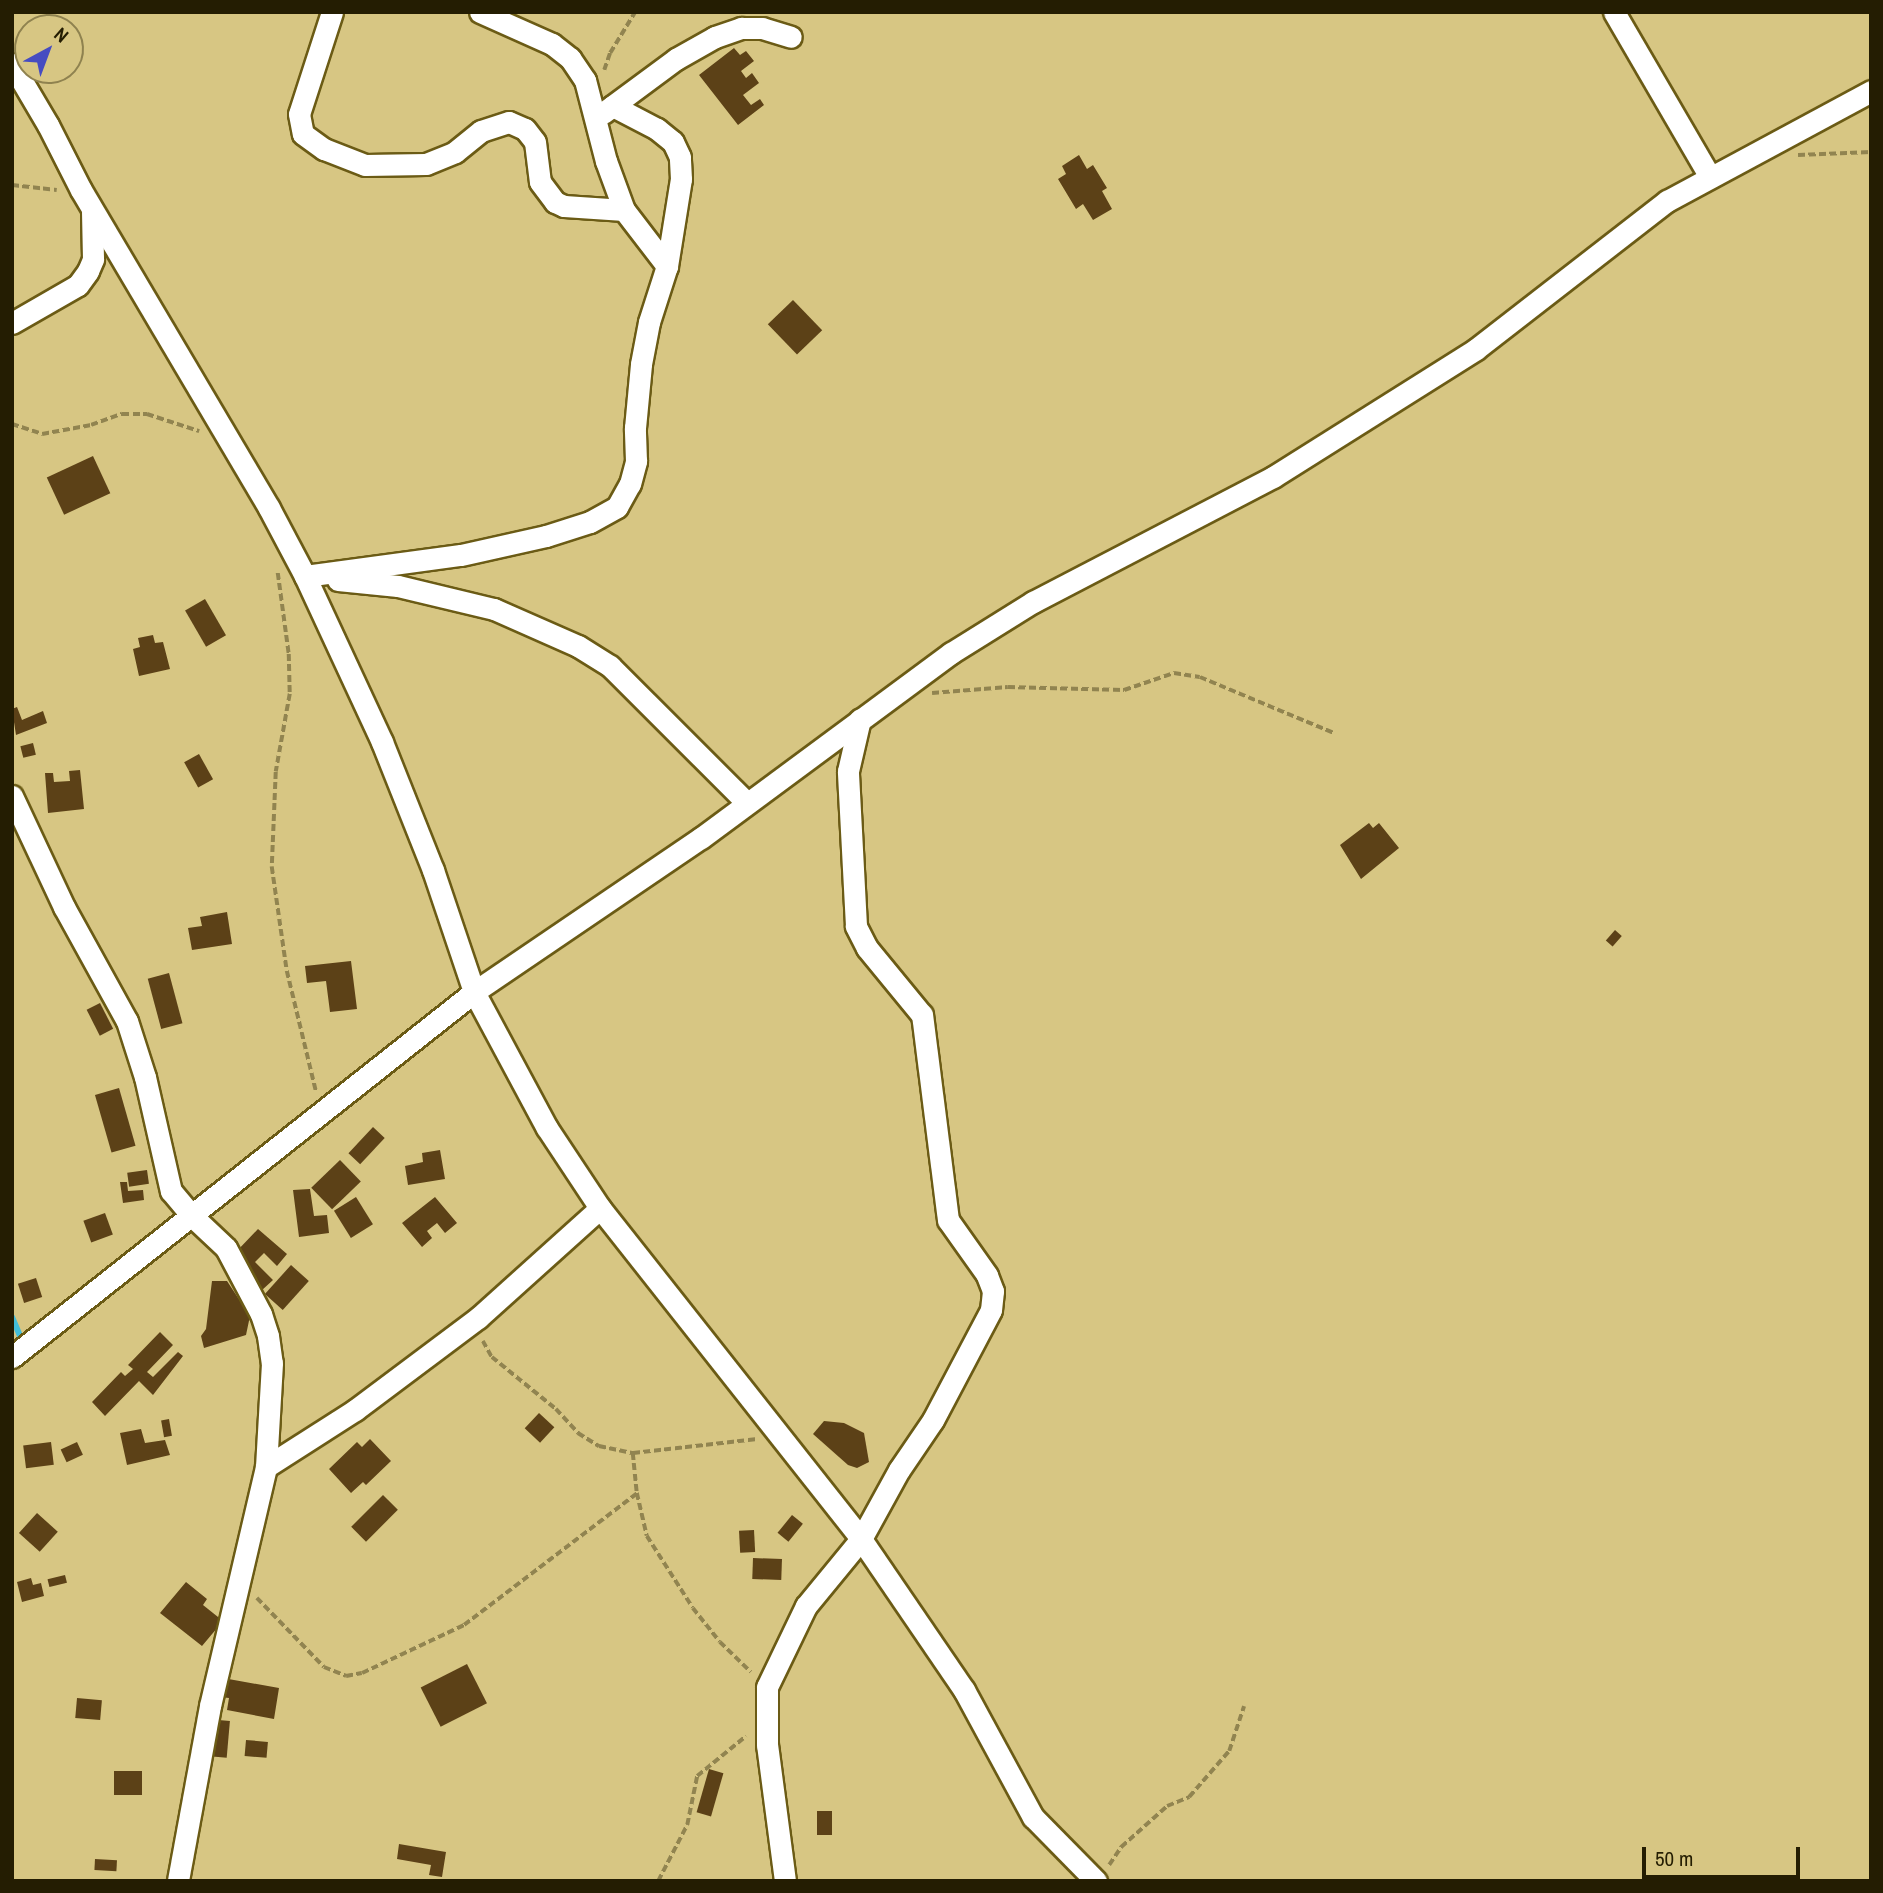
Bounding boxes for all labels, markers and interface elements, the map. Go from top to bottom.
north arrow [14,14,84,84]
text: N [49,21,74,48]
scale bar [1645,1834,1802,1878]
text: 50 m [1655,1844,1693,1873]

